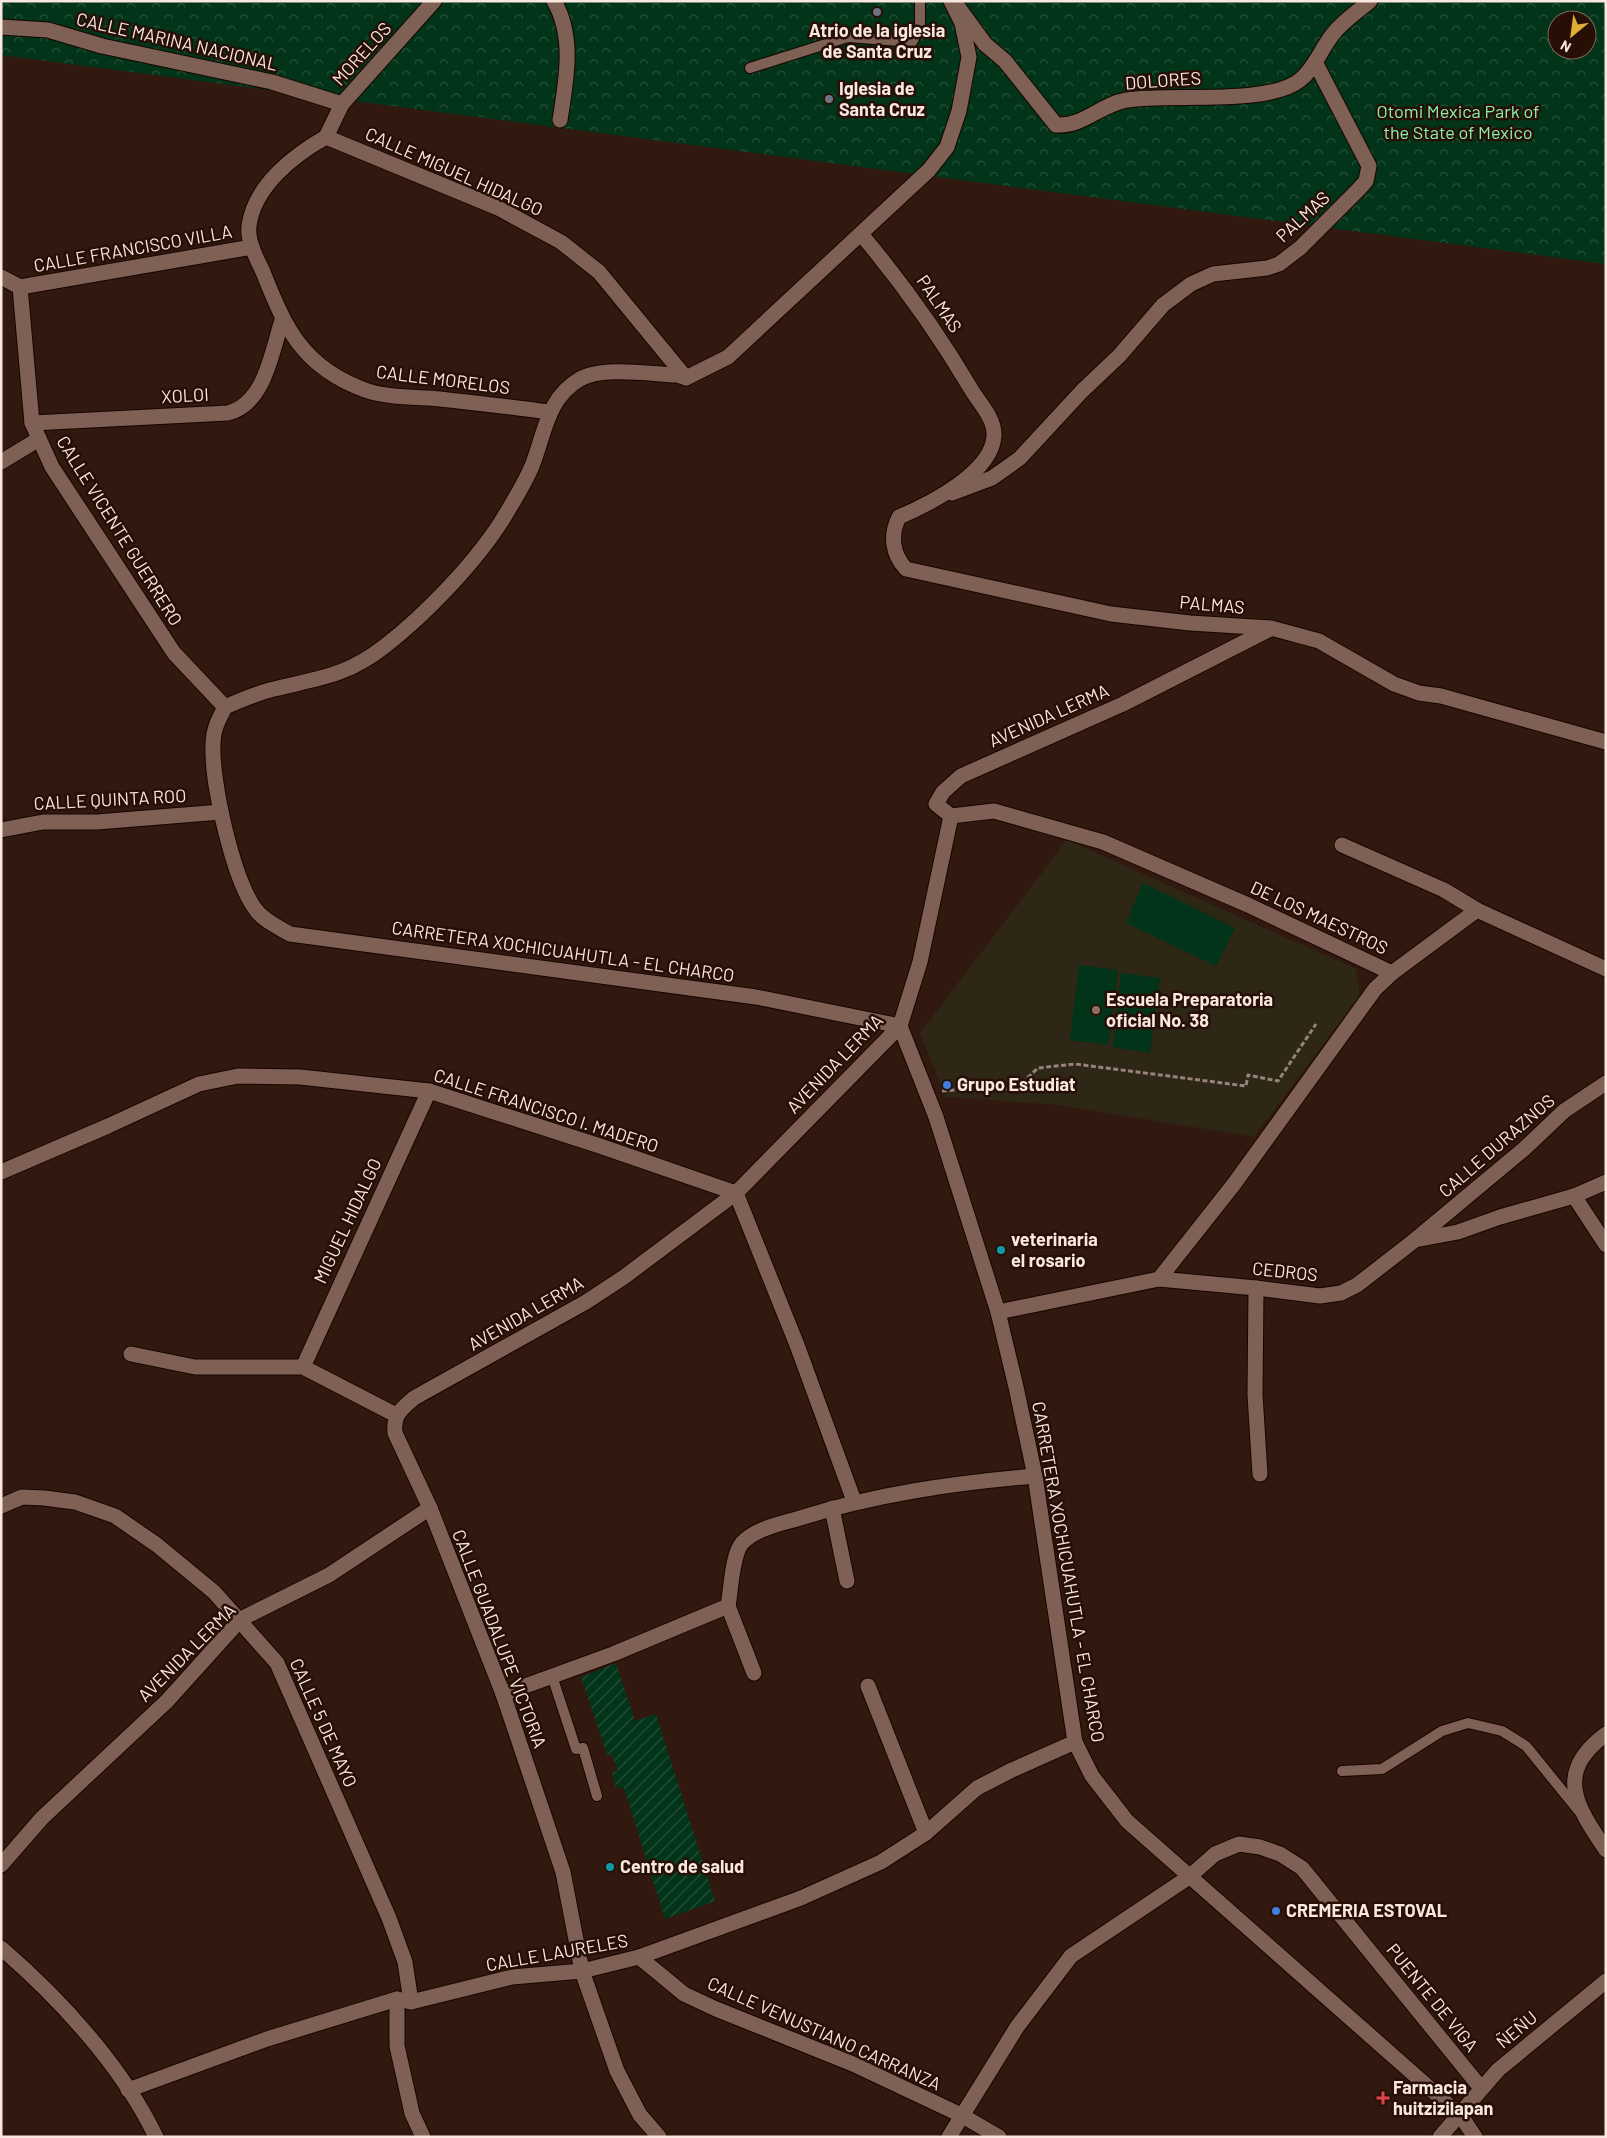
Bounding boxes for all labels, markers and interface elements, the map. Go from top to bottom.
marker: Atrio de la iglesia de Santa Cruz [871,6,883,18]
street label: CALLE MARINA NACIONAL [74,7,280,75]
north arrow [1547,10,1597,60]
street label: MORELOS [327,17,395,90]
place label: Atrio de la iglesia de Santa Cruz [809,19,945,62]
text: N [1557,37,1574,56]
street label: DOLORES [1124,66,1202,94]
place label: Iglesia de Santa Cruz [839,77,925,120]
marker: Iglesia de Santa Cruz [823,93,835,105]
park label: Otomi Mexica Park of the State of Mexico [1377,100,1540,143]
street label: CALLE MIGUEL HIDALGO [362,122,547,220]
street label: PALMAS [1271,186,1334,246]
street label: CALLE FRANCISCO VILLA [32,220,234,276]
street label: PALMAS [913,270,967,337]
street label: CALLE MORELOS [375,360,511,398]
street label: XOLOI [161,383,209,407]
street label: CALLE VICENTE GUERRERO [52,432,187,629]
street label: PALMAS [1179,590,1245,618]
street label: AVENIDA LERMA [985,679,1112,751]
street label: CALLE QUINTA ROO [33,784,187,814]
street label: DE LOS MAESTROS [1247,876,1392,959]
street label: CARRETERA XOCHICUAHUTLA - EL CHARCO [390,916,736,986]
place label: Escuela Preparatoria oficial No. 38 [1106,988,1273,1031]
marker: Escuela Preparatoria oficial No. 38 [1090,1004,1102,1016]
street label: AVENIDA LERMA [781,1009,887,1117]
street label: CALLE FRANCISCO I. MADERO [431,1063,661,1157]
place label: Grupo Estudiat [957,1073,1076,1095]
marker: Grupo Estudiat [941,1079,953,1091]
street label: CALLE DURAZNOS [1434,1089,1559,1202]
street label: MIGUEL HIDALGO [309,1155,386,1287]
place label: veterinaria el rosario [1011,1228,1098,1271]
marker: veterinaria el rosario [995,1244,1007,1256]
street label: CEDROS [1251,1257,1319,1285]
street label: AVENIDA LERMA [464,1271,587,1355]
street label: CARRETERA XOCHICUAHUTLA - EL CHARCO [1028,1400,1110,1744]
street label: CALLE GUADALUPE VICTORIA [448,1526,552,1751]
street label: AVENIDA LERMA [133,1599,240,1706]
street label: CALLE 5 DE MAYO [286,1655,362,1790]
place label: Centro de salud [620,1855,744,1877]
marker: Centro de salud [604,1861,616,1873]
place label: CREMERIA ESTOVAL [1286,1899,1447,1921]
marker: CREMERIA ESTOVAL [1270,1905,1282,1917]
street label: CALLE LAURELES [484,1929,630,1975]
street label: PUENTE DE VIGA [1382,1939,1483,2056]
street label: CALLE VENUSTIANO CARRANZA [704,1972,945,2095]
street label: ÑEÑU [1491,2006,1541,2053]
place label: Farmacia huitzizilapan [1393,2076,1493,2119]
marker: Farmacia huitzizilapan [1377,2092,1389,2104]

